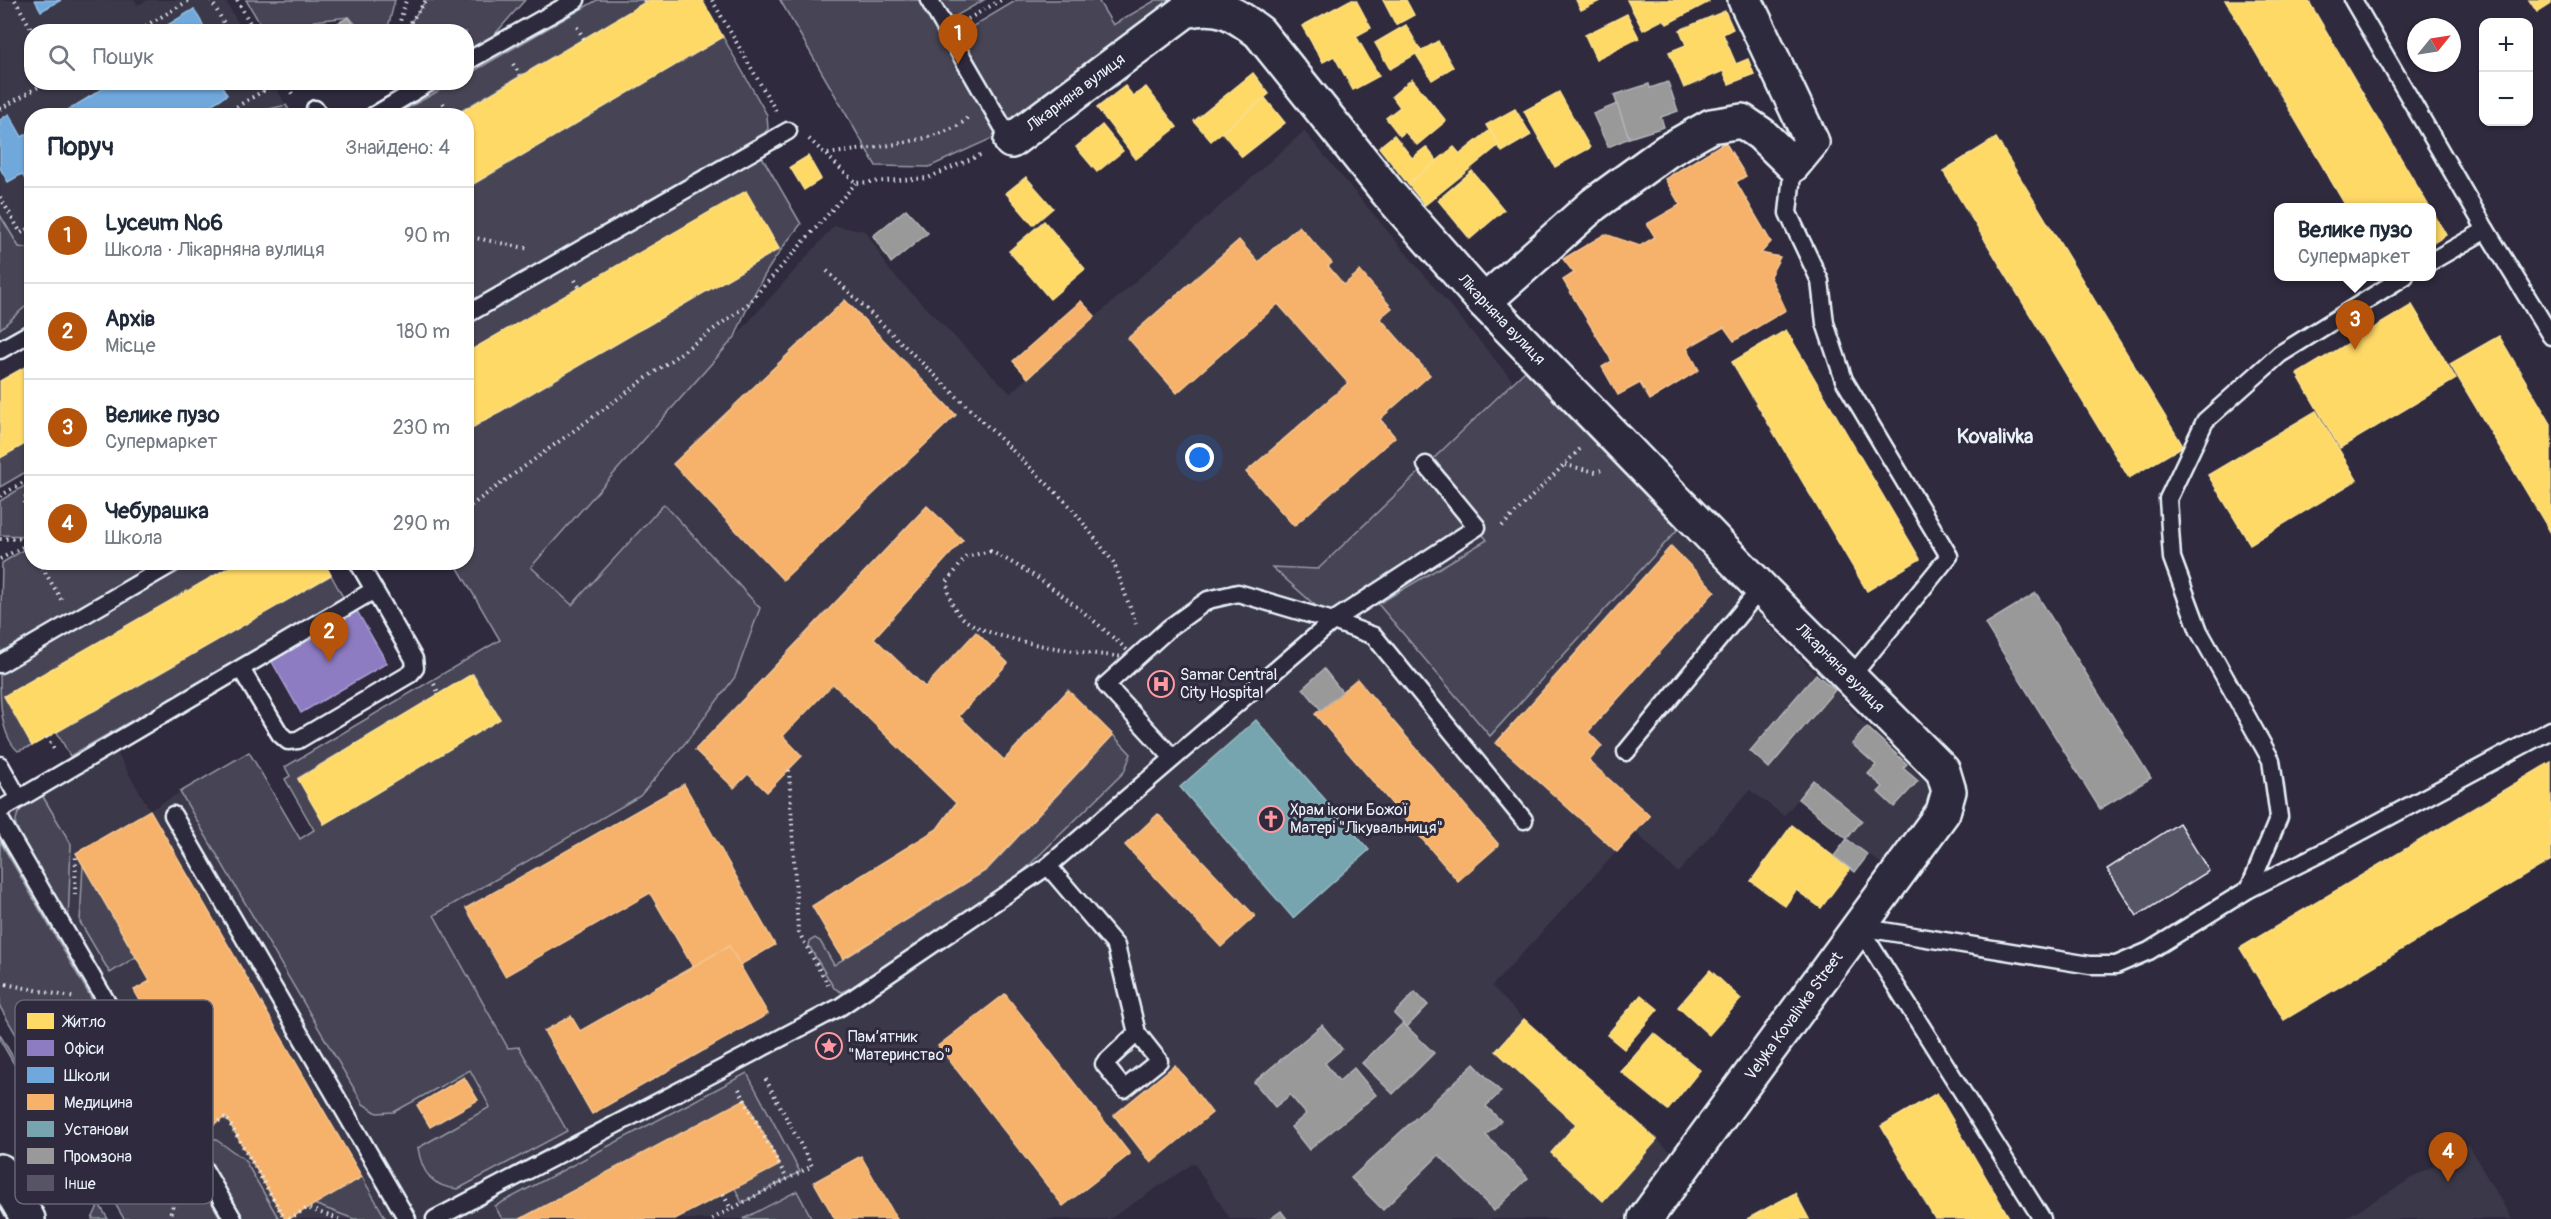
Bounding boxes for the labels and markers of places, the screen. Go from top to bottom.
pin: 1 [938,14,978,64]
pin: 3 [2336,300,2374,350]
pin: 2 [310,612,348,662]
place label: Samar Central City Hospital [1180,665,1277,703]
hospital icon: Samar Central City Hospital [1146,669,1176,699]
place label: Храм ікони Божої Матері "Лікувальниця" [1290,800,1443,838]
church icon: Храм ікони Божої Матері "Лікувальниця" [1256,804,1286,834]
place label: Пам’ятник "Материнство" [848,1027,951,1065]
place icon: Пам’ятник "Материнство" [814,1031,844,1061]
pin: 4 [2428,1132,2468,1182]

